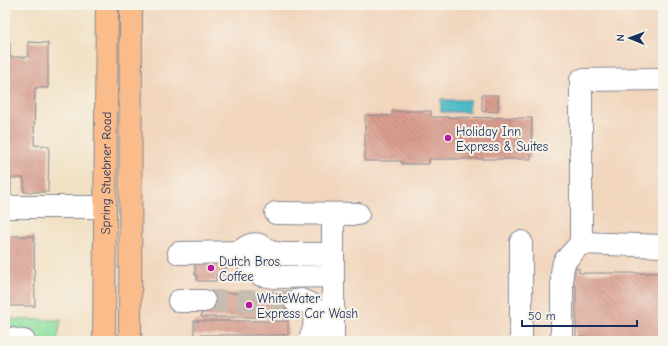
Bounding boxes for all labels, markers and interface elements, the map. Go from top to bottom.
north arrow [610,18,650,58]
text: N [614,34,627,42]
street label: Spring Stuebner Road [97,111,114,235]
place label: Holiday Inn Express & Suites [456,124,548,154]
marker: Holiday Inn Express & Suites [443,133,453,143]
place label: Dutch Bros. Coffee [219,254,282,284]
marker: Dutch Bros. Coffee [206,263,216,273]
place label: WhiteWater Express Car Wash [257,291,358,321]
marker: WhiteWater Express Car Wash [244,300,254,310]
scale bar [522,302,637,328]
text: 50 m [528,309,556,323]

